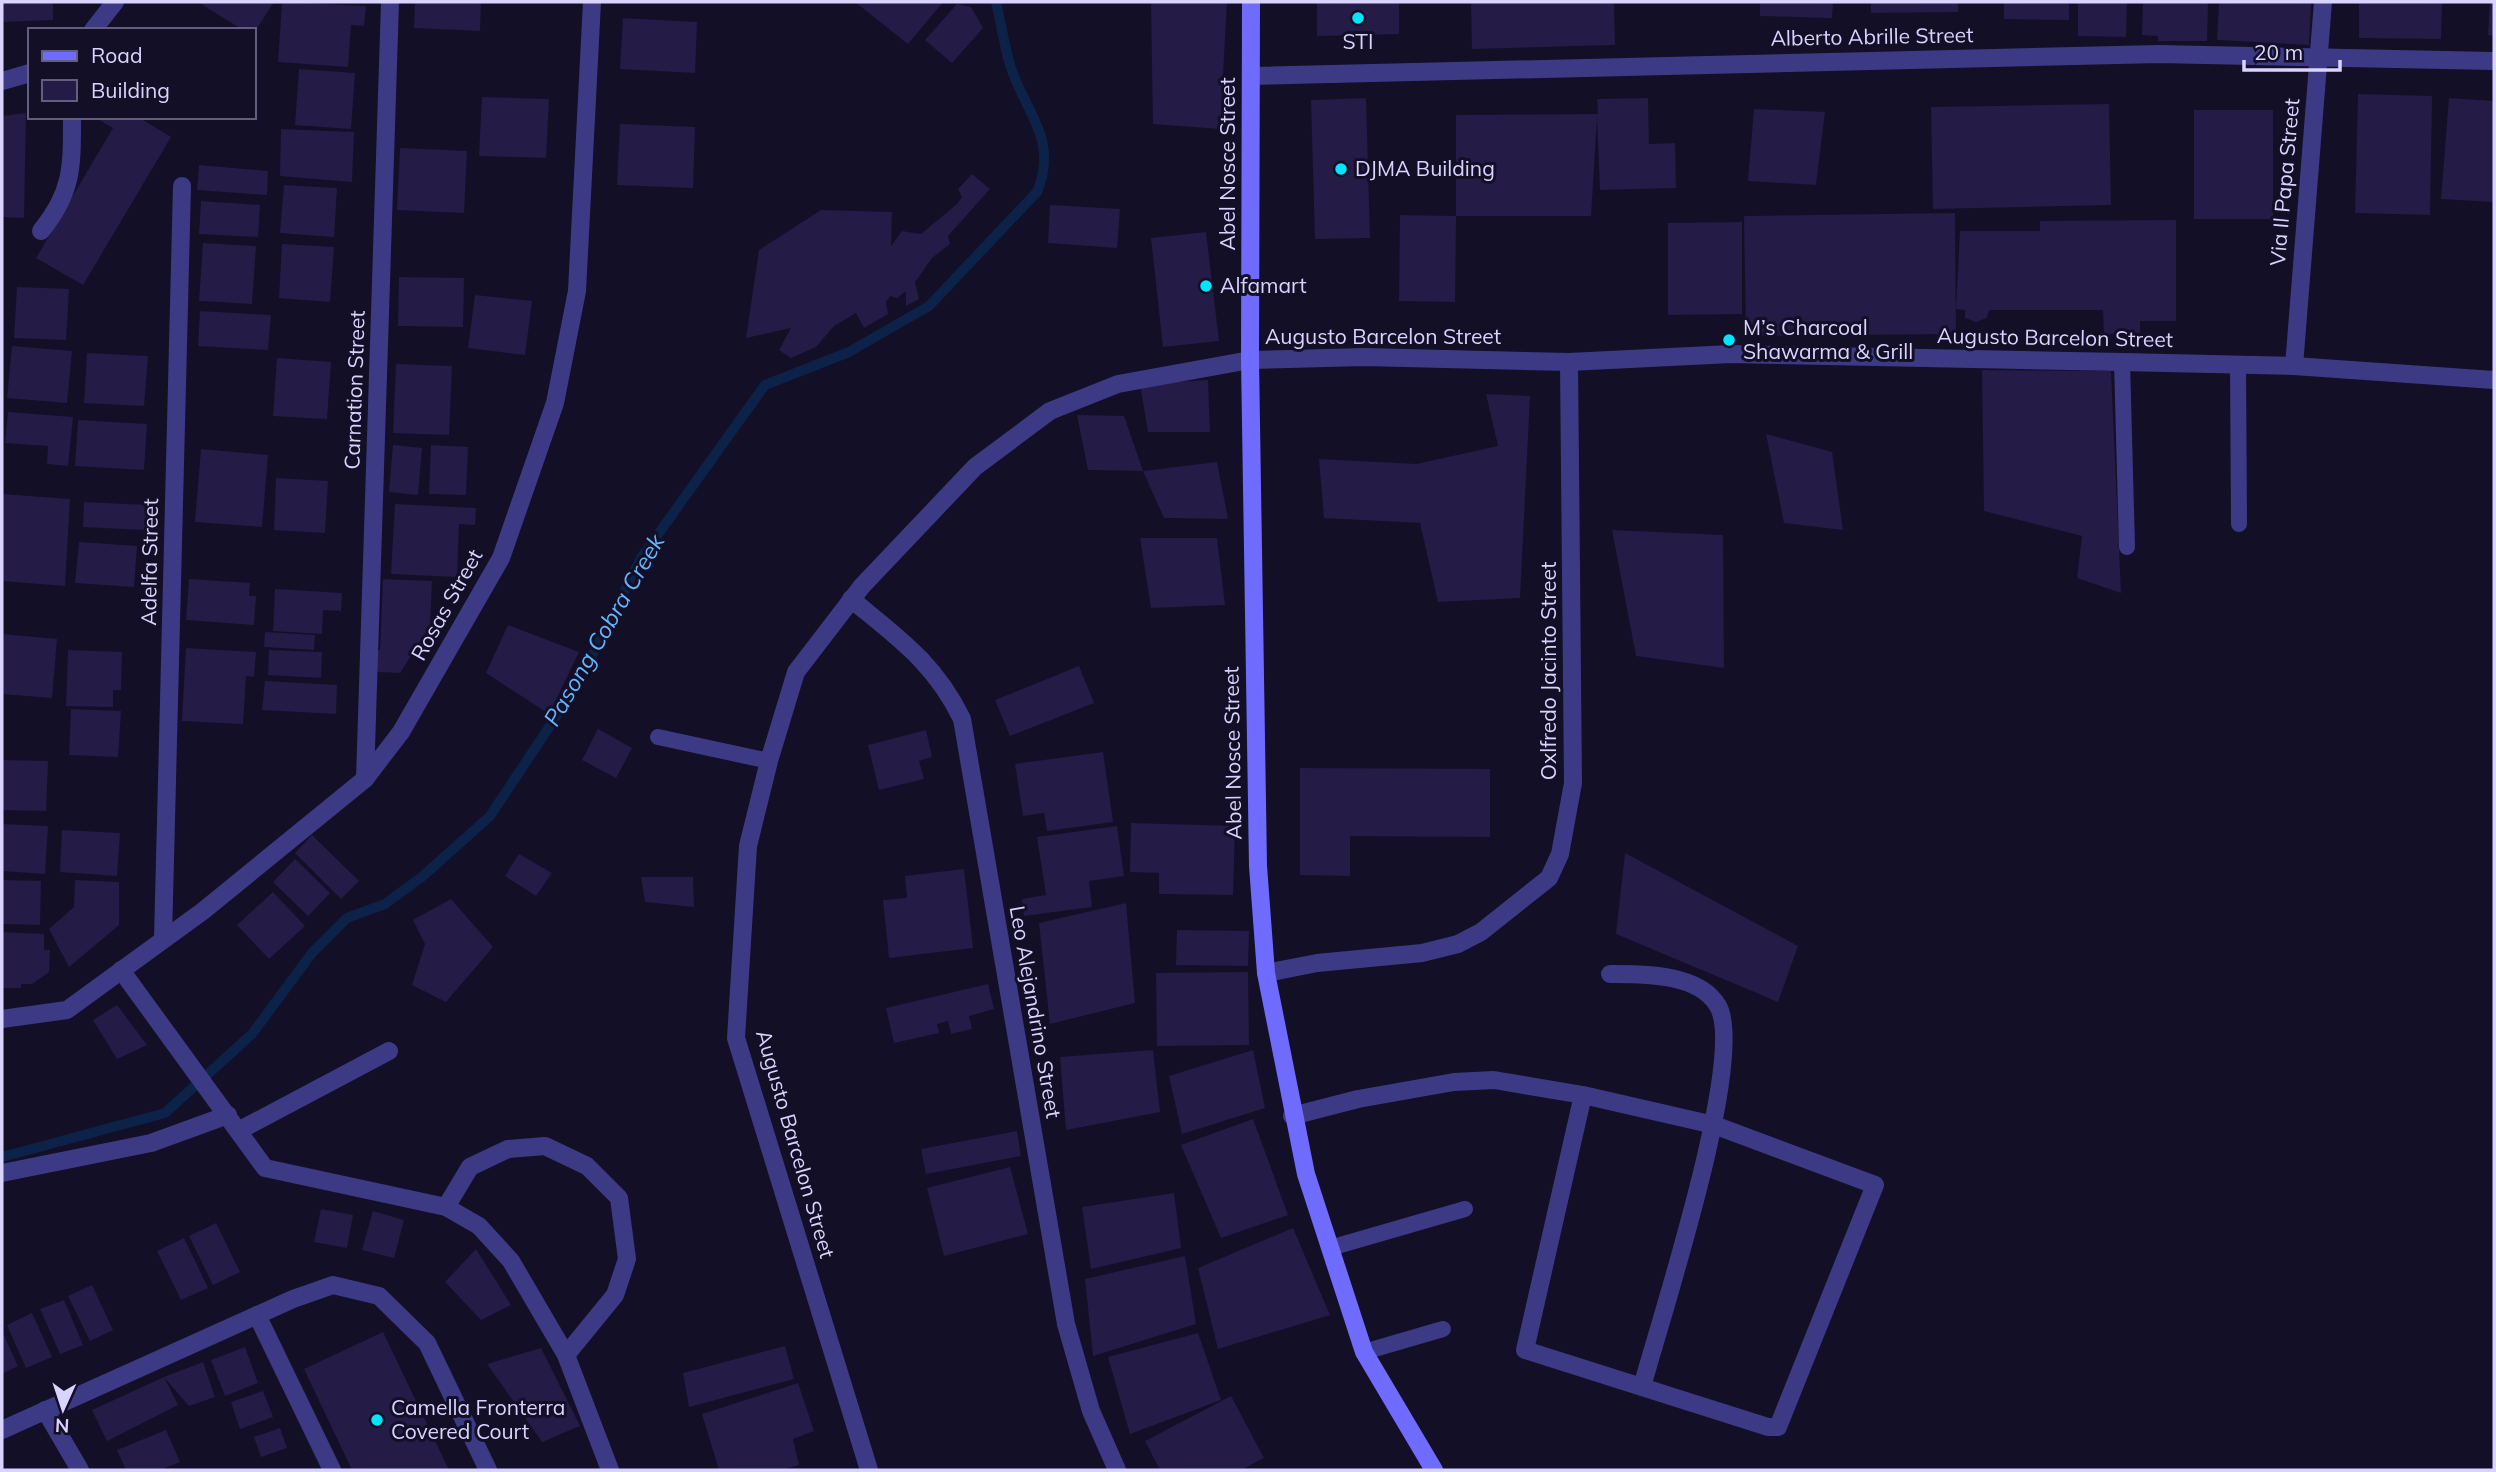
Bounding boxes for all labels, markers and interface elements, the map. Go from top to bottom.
marker: STI [1350,10,1366,26]
street label: Alberto Abrille Street [1770,21,1974,51]
legend [28,28,256,119]
place label: STI [1343,28,1373,54]
scale bar [2244,28,2340,72]
text: 20 m [2254,39,2303,65]
text: Road [91,42,142,68]
text: Building [91,77,170,103]
street label: Abel Nosce Street [1214,77,1240,251]
street label: Via Il Papa Street [2264,97,2304,267]
place label: DJMA Building [1355,155,1495,181]
marker: DJMA Building [1333,161,1349,177]
place label: Alfamart [1220,272,1307,298]
marker: Alfamart [1198,278,1214,294]
street label: Carnation Street [338,310,370,470]
place label: M’s Charcoal Shawarma & Grill [1743,314,1913,364]
street label: Augusto Barcelon Street [1937,322,2173,352]
street label: Augusto Barcelon Street [1265,323,1501,349]
marker: M’s Charcoal Shawarma & Grill [1721,332,1737,348]
street label: Adelfa Street [135,498,163,626]
water label: Pasong Cobra Creek [537,528,671,731]
street label: Rosas Street [405,544,487,665]
street label: Oxlfredo Jacinto Street [1535,562,1561,780]
street label: Abel Nosce Street [1217,666,1247,840]
street label: Leo Alejandrino Street [1005,904,1067,1120]
street label: Augusto Barcelon Street [751,1027,841,1261]
north arrow [28,1374,98,1444]
place label: Camella Fronterra Covered Court [391,1394,565,1444]
marker: Camella Fronterra Covered Court [369,1412,385,1428]
text: N [54,1414,70,1438]

